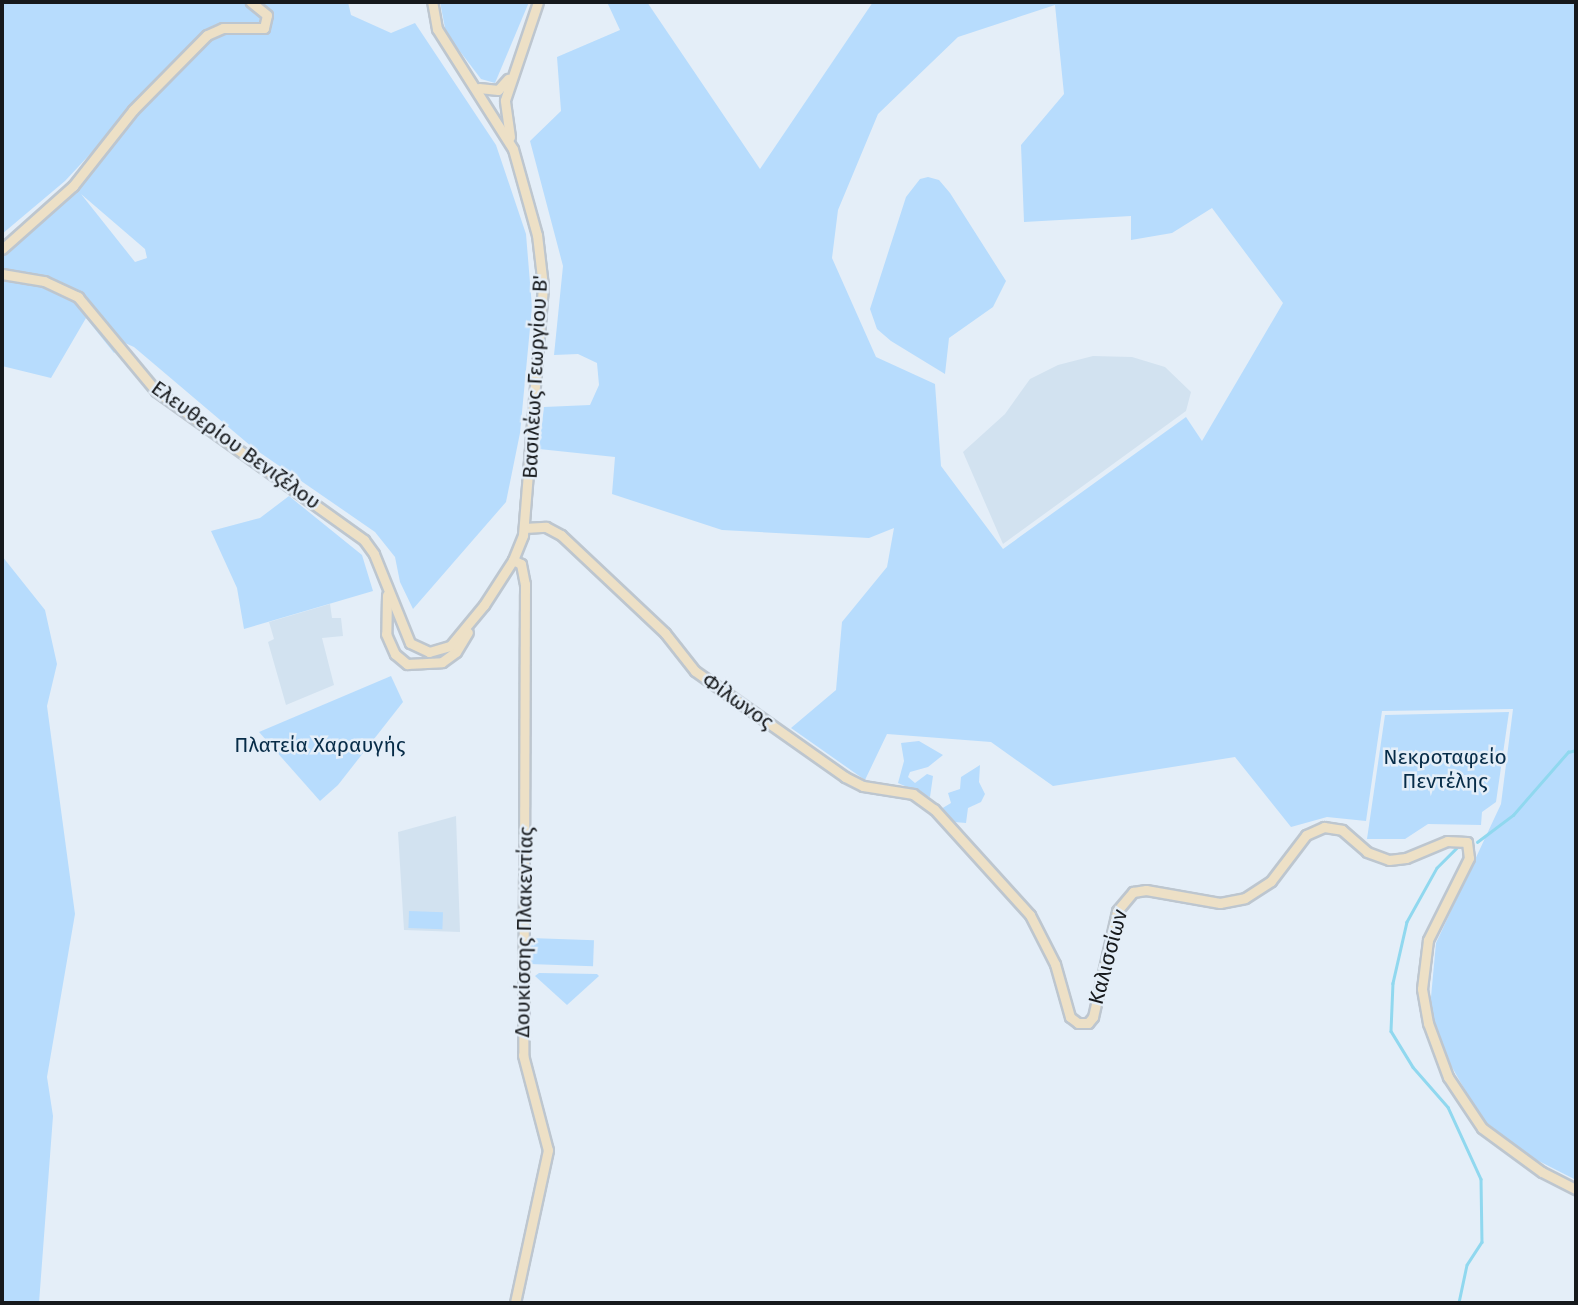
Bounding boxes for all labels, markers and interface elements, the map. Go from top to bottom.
street label: Βασιλέως Γεωργίου Β' [517,275,553,479]
street label: Ελευθερίου Βενιζέλου [146,375,326,515]
street label: Φίλωνος [697,667,779,735]
park label: Πλατεία Χαραυγής [234,732,406,758]
park label: Νεκροταφείο Πεντέλης [1383,744,1507,794]
street label: Δουκίσσης Πλακεντίας [510,826,538,1038]
street label: Καλισσίων [1083,907,1133,1007]

